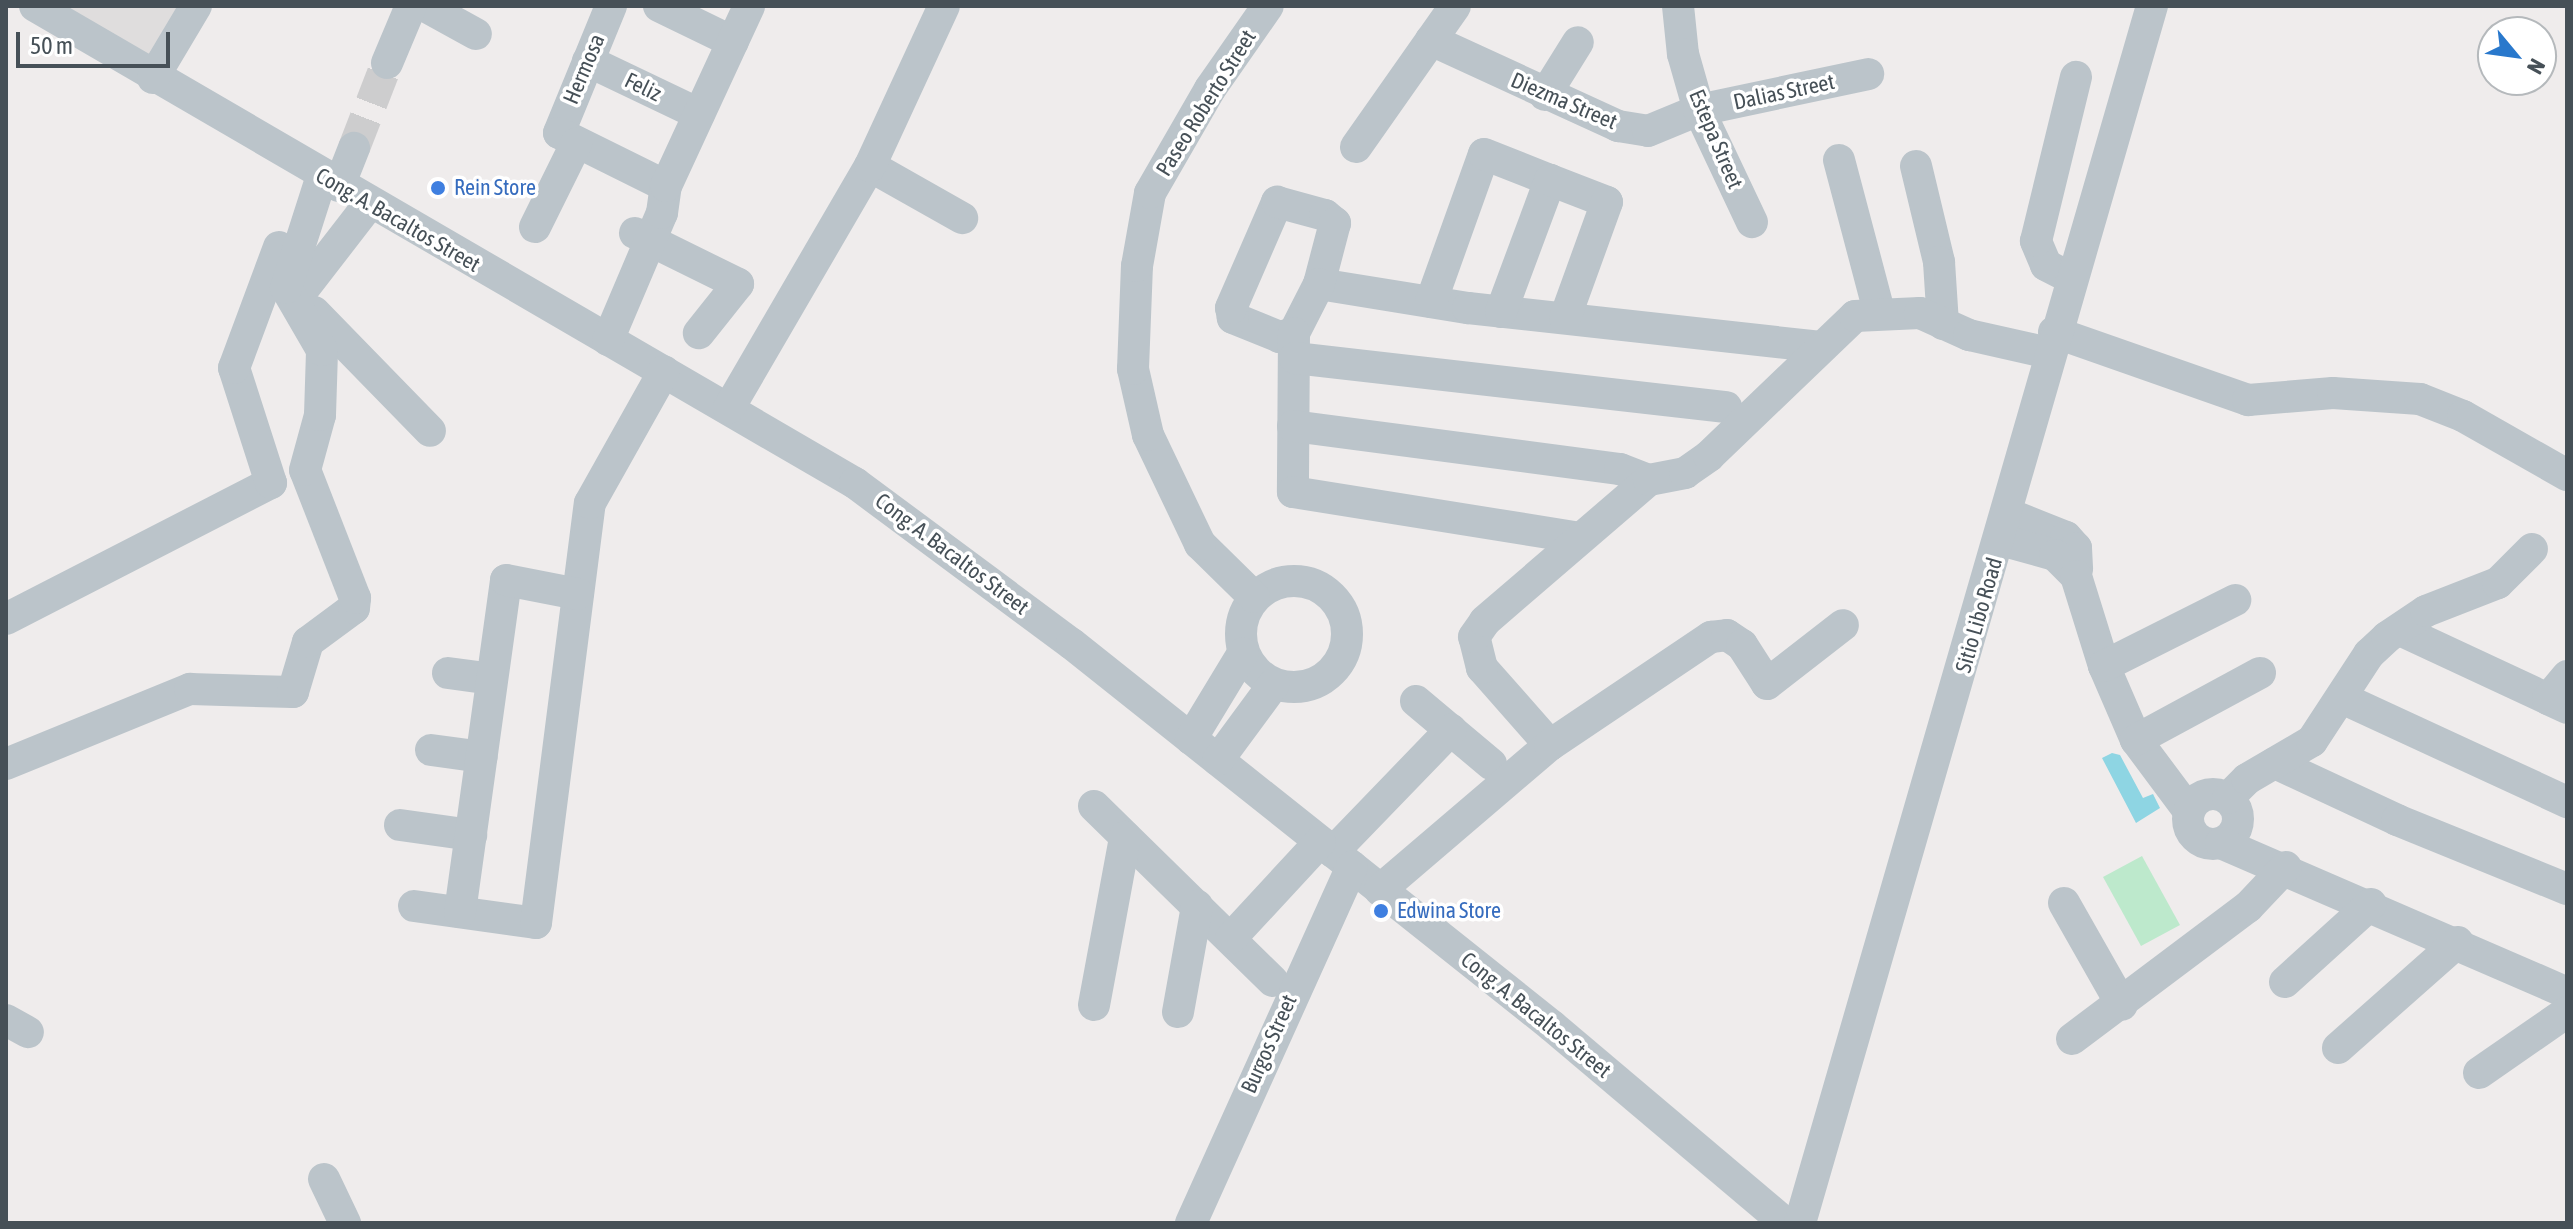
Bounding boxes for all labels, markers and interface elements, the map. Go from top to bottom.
scale bar [20,16,174,66]
north arrow [2477,16,2557,96]
street label: Paseo Roberto Street [1150,25,1262,181]
street label: Hermosa [558,30,610,108]
text: 50 m [30,32,73,59]
text: N [2522,55,2551,79]
street label: Feliz [620,67,666,107]
street label: Diezma Street [1507,67,1621,135]
street label: Dalias Street [1731,68,1837,116]
street label: Estepa Street [1683,85,1749,193]
street label: Cong. A. Bacaltos Street [311,162,485,278]
place label: Rein Store [454,175,536,201]
marker: Rein Store [429,179,447,197]
street label: Cong. A. Bacaltos Street [870,488,1034,620]
street label: Sitio Libo Road [1950,554,2008,676]
place label: Edwina Store [1397,898,1501,924]
marker: Edwina Store [1372,902,1390,920]
street label: Cong. A. Bacaltos Street [1456,946,1616,1084]
street label: Burgos Street [1236,991,1302,1097]

